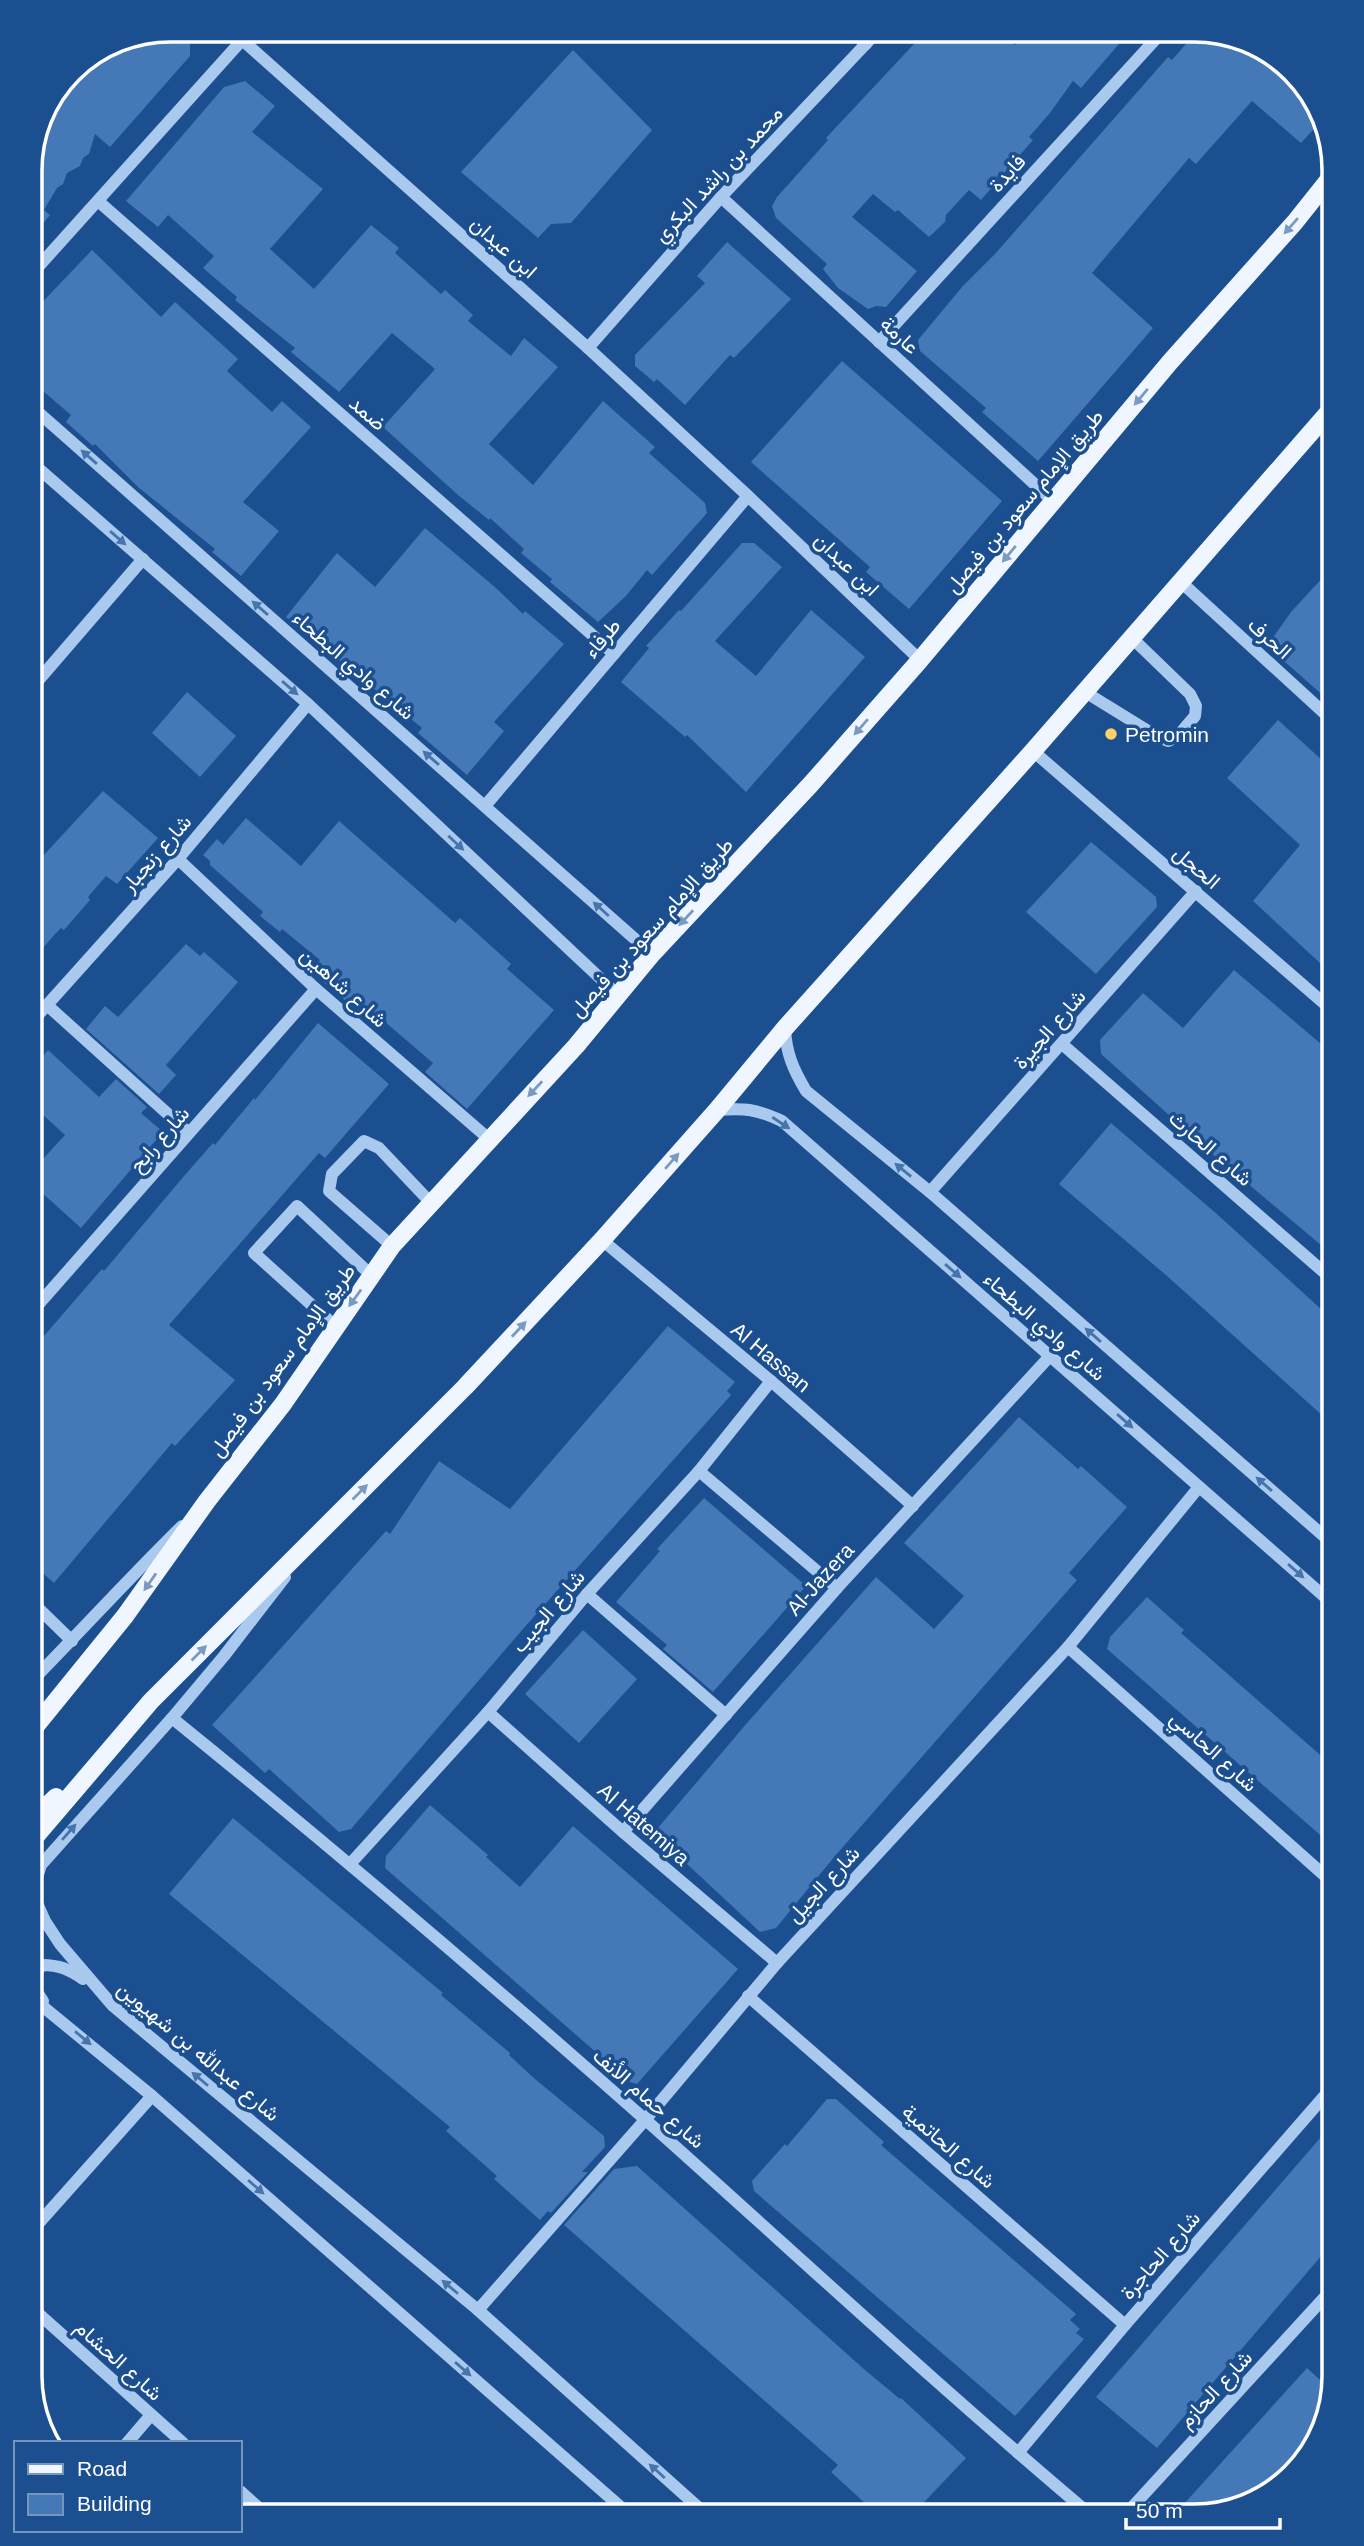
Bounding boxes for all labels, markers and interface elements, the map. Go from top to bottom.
street label: محمد بن راشد البكري [649,101,791,251]
street label: فايدة [984,149,1031,197]
street label: ابن عيدان [466,211,542,283]
one-way arrow [1283,217,1299,235]
street label: عارمة [875,312,924,360]
one-way arrow [1134,388,1149,405]
street label: ضمد [345,391,391,435]
street label: طريق الإمام سعود بن فيصل [940,405,1110,599]
one-way arrow [81,450,98,465]
street label: ابن عبدان [809,528,884,601]
one-way arrow [110,530,127,545]
one-way arrow [1002,545,1017,562]
one-way arrow [251,600,269,616]
street label: شارع وادي البطحاء [285,606,420,729]
street label: الحرف [1242,613,1296,665]
street label: طرفاء [579,614,626,664]
one-way arrow [281,680,298,695]
one-way arrow [853,718,869,736]
place label: Petromin [1125,723,1209,746]
marker: Petromin [1103,726,1119,742]
one-way arrow [422,750,440,766]
street label: شارع زنجبار [116,810,198,899]
street label: طريق الإمام سعود بن فيصل [565,833,740,1023]
one-way arrow [447,834,464,850]
street label: الحجل [1169,841,1225,894]
one-way arrow [592,901,610,917]
one-way arrow [677,910,694,927]
street label: شارع شاهين [294,942,392,1034]
street label: شارع الجيرة [1008,985,1092,1075]
one-way arrow [528,1080,544,1097]
street label: شارع رابح [124,1102,196,1178]
street label: شارع الحارث [1163,1106,1257,1193]
one-way arrow [772,1116,790,1130]
one-way arrow [664,1152,680,1170]
one-way arrow [894,1162,912,1177]
street label: طريق الإمام سعود بن فيصل [204,1259,362,1463]
one-way arrow [945,1263,962,1278]
street label: شارع وادي البطحاء [976,1267,1111,1390]
one-way arrow [348,1289,362,1307]
street label: Al Hassan [727,1317,815,1397]
one-way arrow [511,1321,527,1338]
one-way arrow [1084,1327,1102,1343]
one-way arrow [1116,1413,1133,1428]
one-way arrow [1256,1477,1273,1492]
one-way arrow [351,1484,368,1500]
street label: Al-Jazera [782,1538,858,1620]
one-way arrow [1287,1563,1304,1578]
street label: شارع الجيب [507,1565,591,1659]
one-way arrow [143,1573,157,1591]
one-way arrow [191,1644,208,1661]
street label: شارع الحاسي [1162,1706,1262,1800]
street label: Al Hatemiya [594,1778,695,1870]
one-way arrow [61,1823,77,1841]
street label: شارع الجيل [782,1841,866,1929]
street label: شارع عبدالله بن شهيوين [111,1976,285,2128]
one-way arrow [75,2030,92,2045]
street label: شارع حمام الأنف [587,2043,709,2155]
one-way arrow [192,2072,209,2087]
street label: شارع الحاتمية [896,2099,1000,2195]
one-way arrow [247,2179,264,2194]
street label: شارع الحاجرة [1116,2206,1207,2306]
one-way arrow [442,2280,459,2295]
street label: شارع الحشام [69,2315,167,2407]
street label: شارع الحازم [1174,2346,1259,2434]
one-way arrow [455,2361,472,2376]
legend [14,2441,242,2532]
text: Road [77,2457,127,2480]
one-way arrow [649,2463,666,2479]
scale bar [1126,2486,1280,2530]
text: Building [77,2492,152,2515]
text: 50 m [1136,2499,1183,2522]

